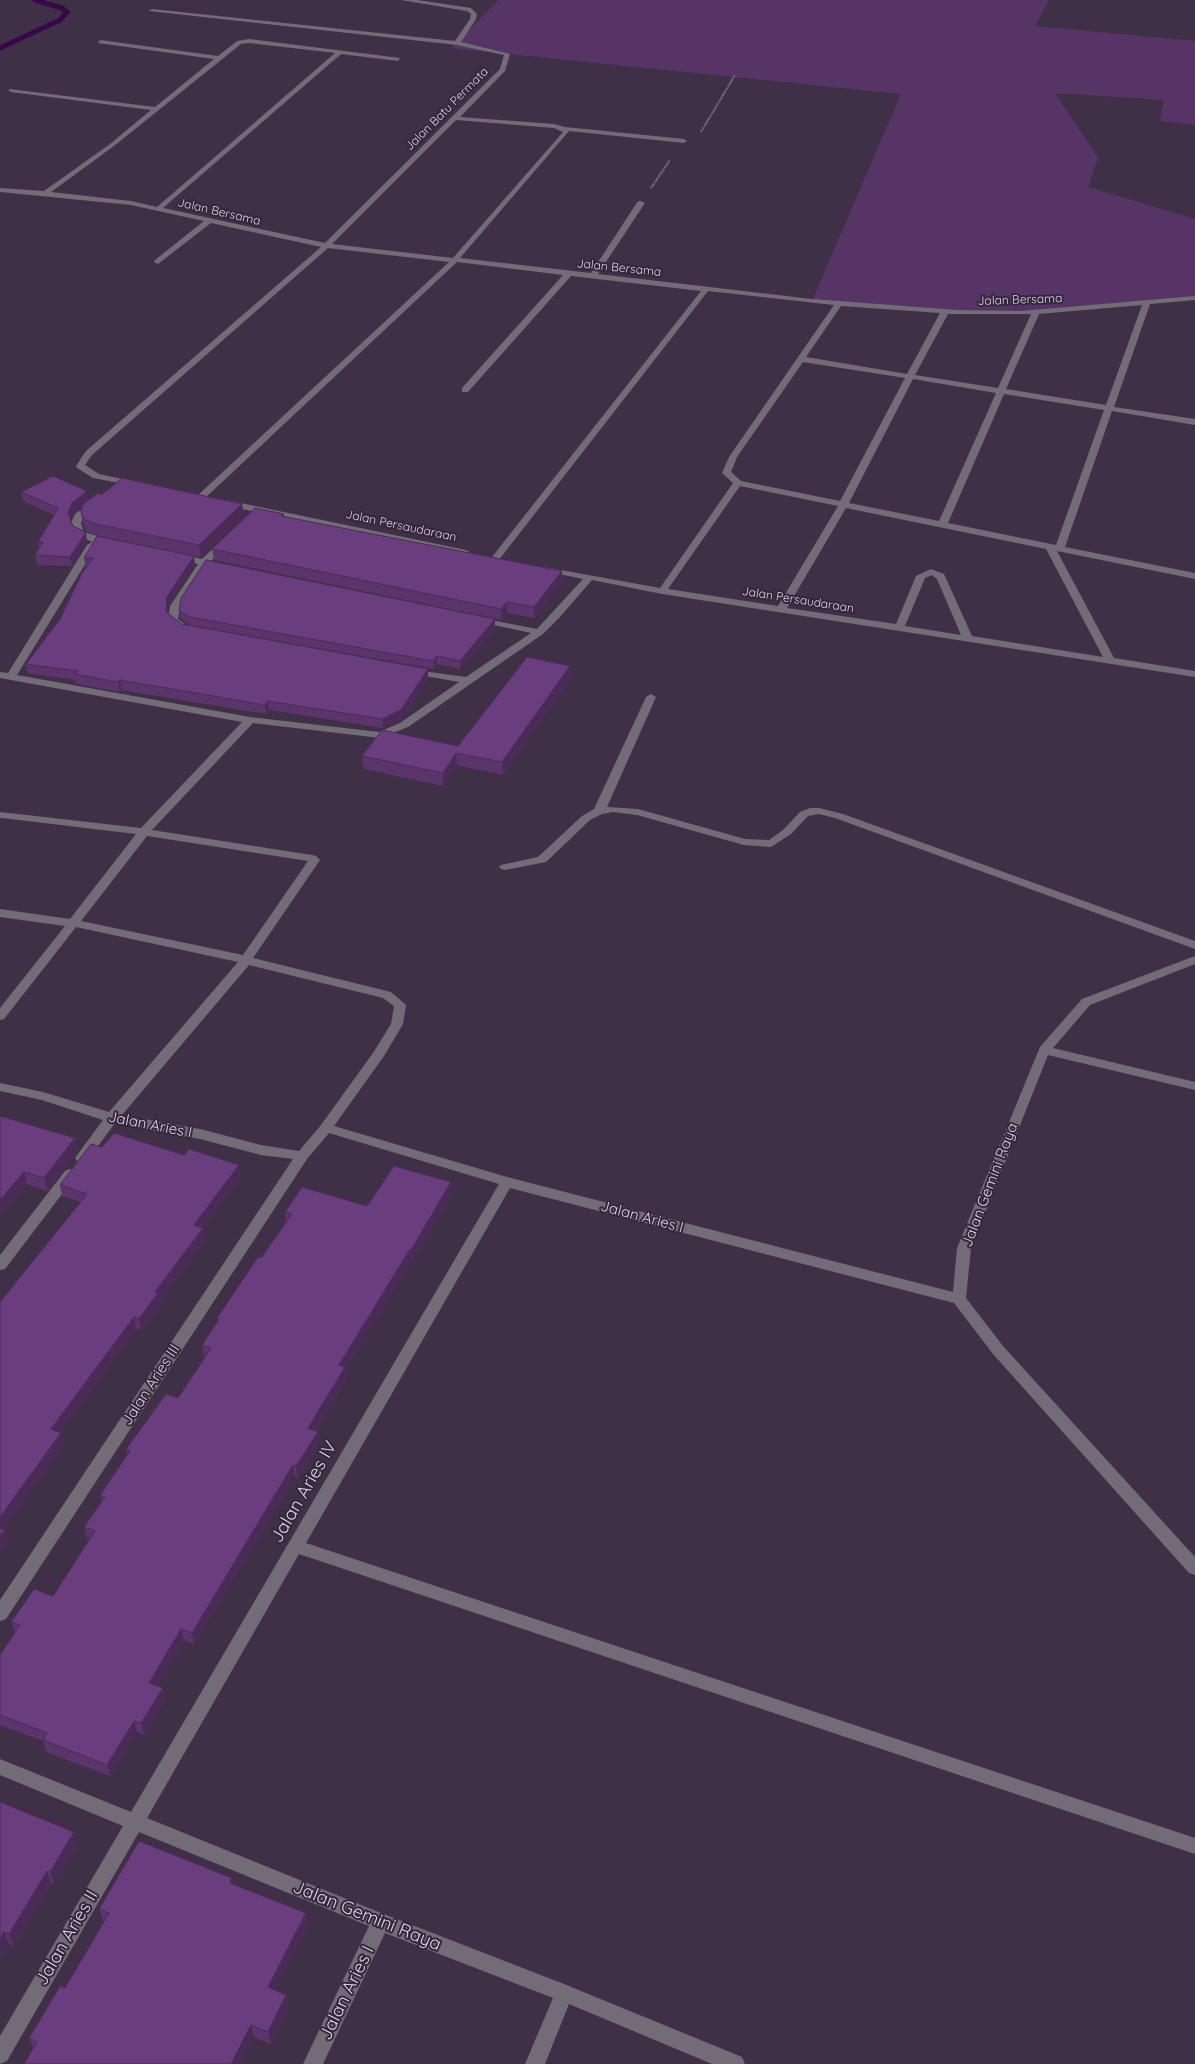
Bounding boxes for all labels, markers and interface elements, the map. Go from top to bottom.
street label: Jalan Batu Permata [402,64,492,154]
street label: Jalan Bersama [176,195,262,229]
street label: Jalan Bersama [576,256,662,280]
street label: Jalan Bersama [977,291,1063,309]
street label: Jalan Persaudaraan [344,507,458,545]
street label: Jalan Persaudaraan [741,584,855,616]
street label: Jalan Aries I [107,1108,193,1142]
street label: Jalan Gemini Raya [958,1120,1022,1250]
street label: Jalan Aries I [599,1197,685,1237]
street label: Jalan Aries III [118,1341,184,1429]
street label: Jalan Aries IV [266,1437,342,1547]
street label: Jalan Gemini Raya [290,1876,444,1956]
street label: Jalan Aries II [31,1886,103,1990]
street label: Jalan Aries I [315,1942,379,2044]

